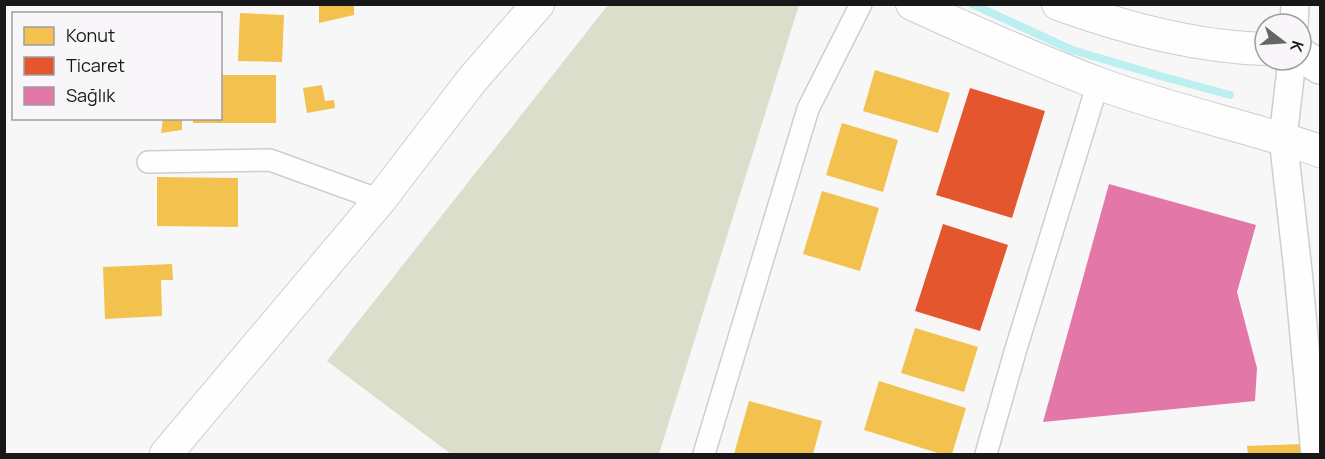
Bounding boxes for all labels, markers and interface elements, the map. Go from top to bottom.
legend [12,12,222,120]
north arrow [1253,12,1313,72]
text: Konut [66,23,115,47]
text: K [1285,38,1309,55]
text: Ticaret [66,53,125,77]
text: Sağlık [66,83,116,107]

